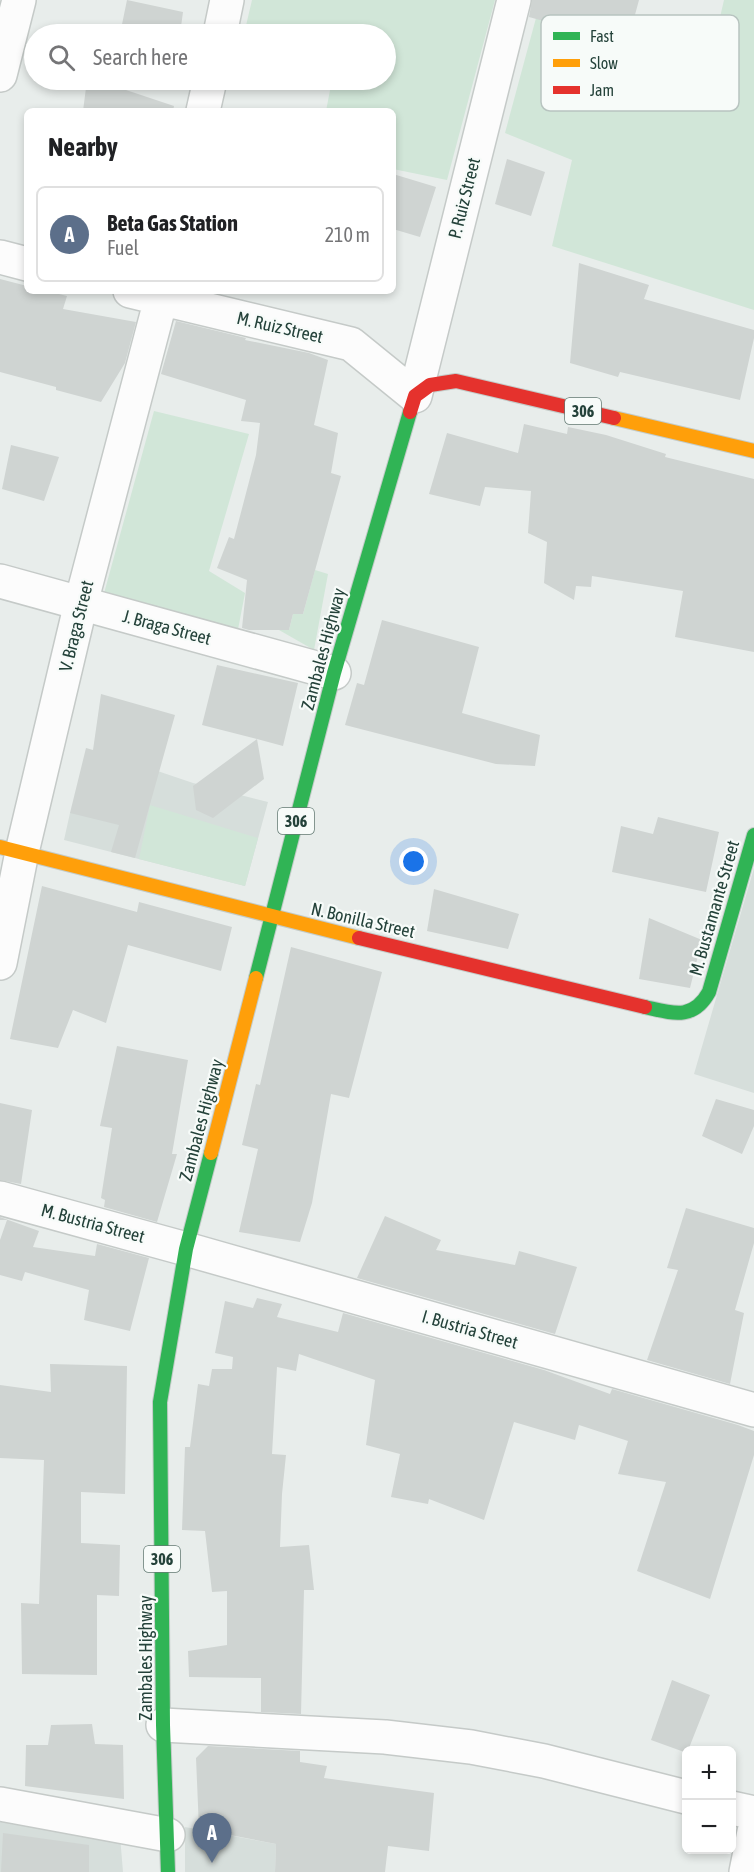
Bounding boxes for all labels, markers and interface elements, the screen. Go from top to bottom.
legend [541,15,739,111]
search box [24,24,396,90]
text: Fast [590,27,614,45]
icon: search [45,41,78,74]
text: Search here [93,44,188,70]
text: Slow [590,54,618,72]
text: Jam [590,81,614,99]
text: Nearby [48,132,118,162]
street label: P. Ruiz Street [444,155,484,241]
text: Beta Gas Station [107,210,238,236]
text: A [65,223,74,246]
text: 210 m [325,223,370,246]
text: Fuel [107,236,139,259]
street label: M. Ruiz Street [235,307,325,347]
road number: 306 [565,398,601,424]
street label: V. Braga Street [55,578,97,674]
street label: Zambales Highway [297,586,349,712]
street label: J. Braga Street [121,605,213,649]
road number: 306 [278,808,314,834]
street label: M. Bustamante Street [685,838,743,978]
your location [399,847,428,876]
street label: N. Bonilla Street [309,898,417,942]
street label: Zambales Highway [175,1057,227,1183]
street label: M. Bustria Street [39,1199,147,1247]
street label: I. Bustria Street [420,1305,520,1353]
road number: 306 [144,1546,180,1572]
street label: Zambales Highway [135,1595,156,1721]
map controls [682,1746,736,1854]
button: + [682,1746,736,1800]
button: − [682,1800,736,1854]
pin: A [192,1814,232,1863]

